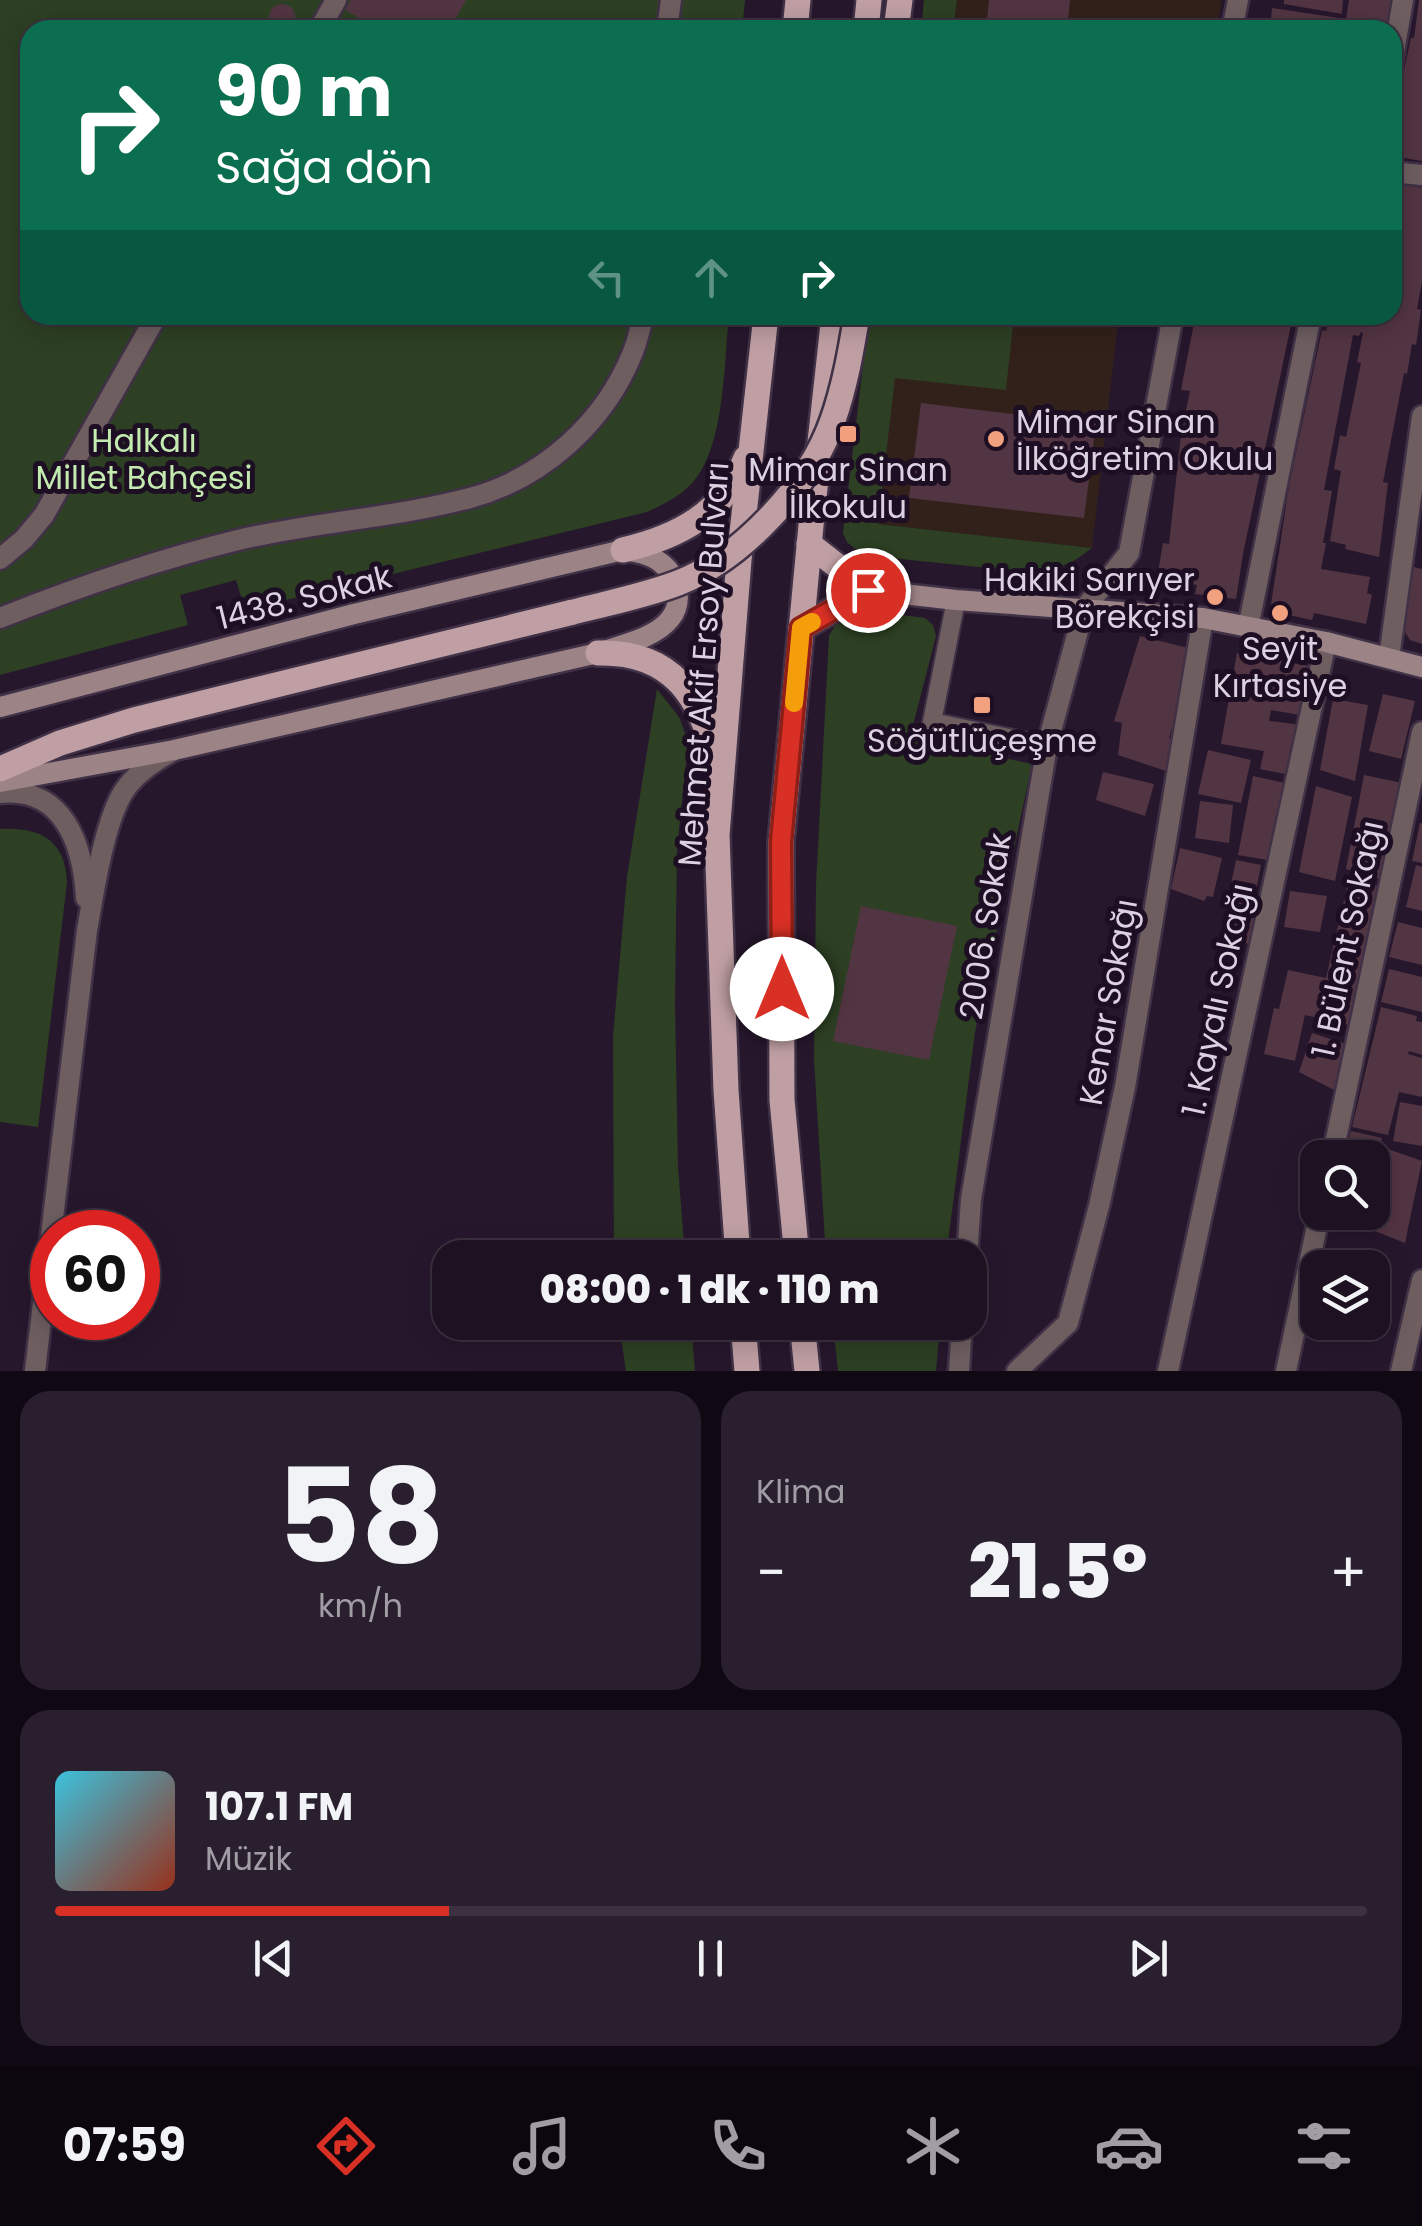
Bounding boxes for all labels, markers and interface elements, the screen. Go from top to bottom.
text: 90 m [215,42,393,141]
icon: right [50,60,180,190]
text: Sağa dön [215,136,433,199]
icon: left [579,250,634,305]
icon: ahead [684,250,739,305]
icon: right [789,250,844,305]
place label: Mimar Sinan İlköğretim Okulu [1016,399,1274,481]
park label: Halkalı Millet Bahçesi [36,418,252,500]
marker: Mimar Sinan İlkokulu [837,423,859,445]
marker: Mimar Sinan İlköğretim Okulu [985,428,1007,450]
place label: Mimar Sinan İlkokulu [748,447,948,529]
street label: Mehmet Akif Ersoy Bulvarı [666,460,740,868]
pin [826,548,911,633]
street label: 1438. Sokak [212,553,397,640]
place label: Hakiki Sarıyer Börekçisi [984,557,1195,639]
icon: arrive [841,563,896,618]
marker: Hakiki Sarıyer Börekçisi [1204,586,1226,608]
marker: Seyit Kırtasiye [1269,602,1291,624]
place label: Seyit Kırtasiye [1213,626,1347,708]
marker: Söğütlüçeşme [971,694,993,716]
place label: Söğütlüçeşme [867,718,1097,763]
street label: 1. Bülent Sokağı [1300,817,1394,1061]
street label: 2006. Sokak [948,829,1022,1022]
street label: 1. Kayalı Sokağı [1170,879,1264,1121]
street label: Kenar Sokağı [1068,895,1148,1109]
position arrow [730,937,834,1041]
map controls [1300,1140,1390,1340]
button: search [1300,1140,1390,1230]
speed limit sign: 60 [30,1210,160,1340]
button: layers [1300,1250,1390,1340]
text: 08:00 · 1 dk · 110 m [540,1263,879,1316]
text: 58 [276,1425,445,1608]
text: Klima [756,1469,846,1514]
text: 21.5° [968,1519,1148,1624]
text: − [756,1534,786,1611]
text: + [1329,1534,1367,1611]
text: km/h [318,1583,403,1628]
text: 107.1 FM [205,1780,353,1833]
text: Müzik [205,1836,292,1881]
icon: previous [246,1931,301,1986]
icon: pause [683,1931,738,1986]
icon: next [1121,1931,1176,1986]
icon: directions [311,2111,381,2181]
icon: music [507,2111,577,2181]
icon: phone [703,2111,773,2181]
icon: climate [898,2111,968,2181]
icon: car [1094,2111,1164,2181]
icon: filters [1289,2111,1359,2181]
text: 07:59 [63,2114,186,2177]

